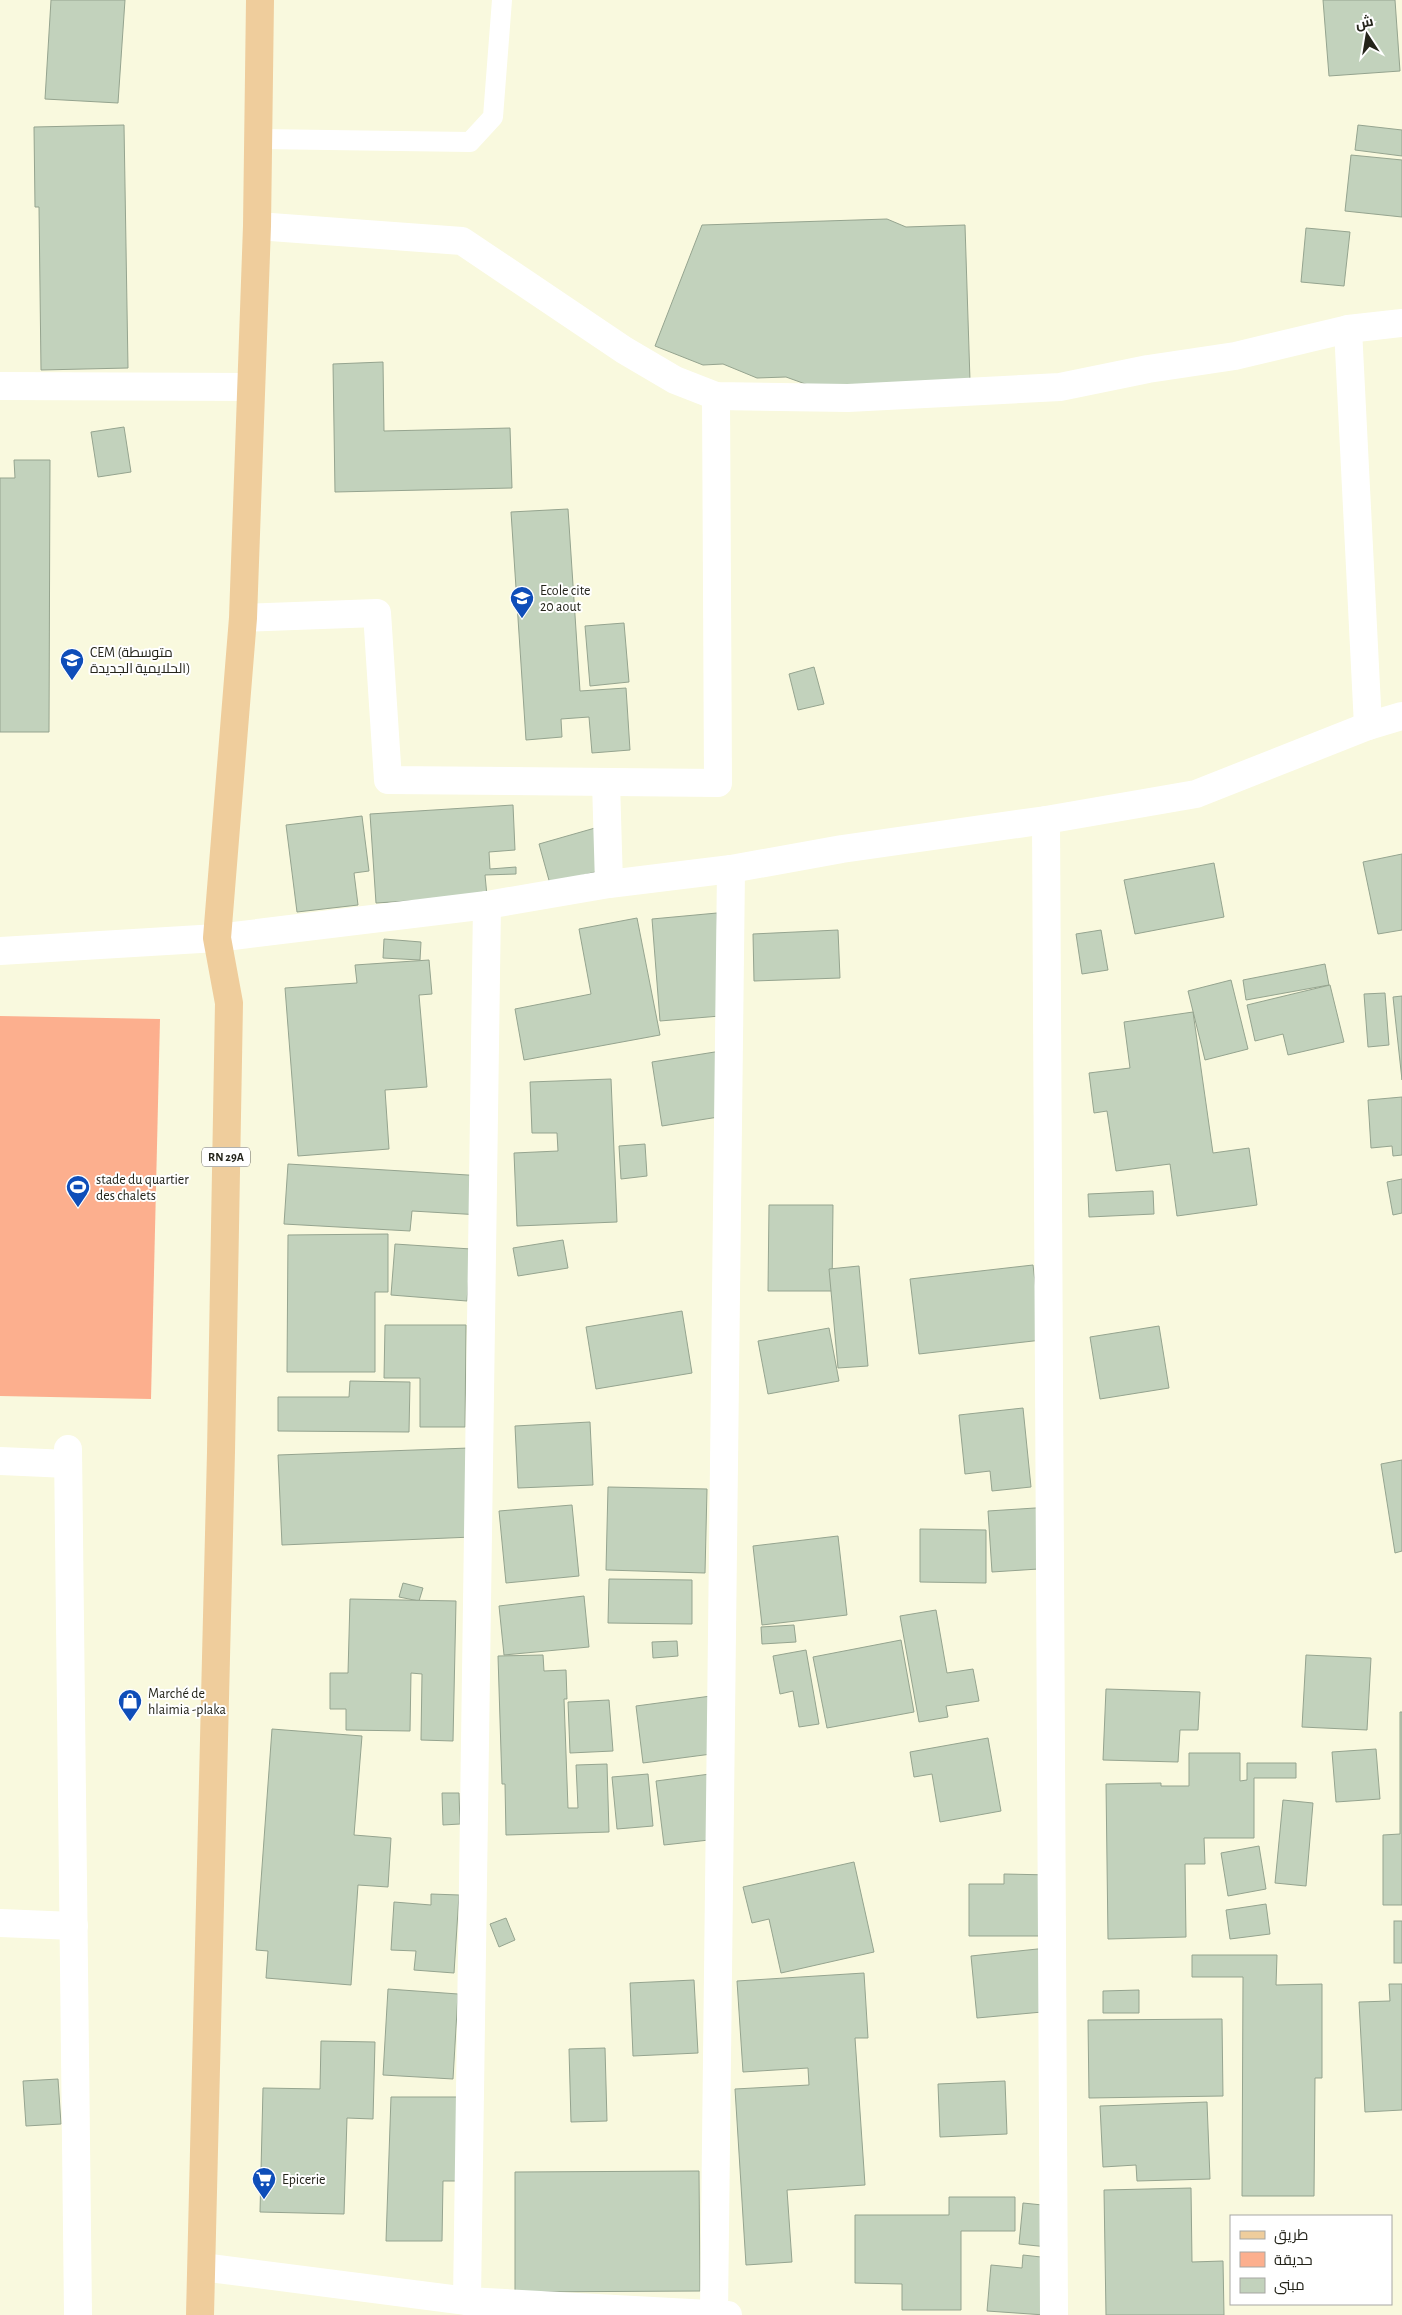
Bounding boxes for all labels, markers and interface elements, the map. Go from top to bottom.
north arrow [1342,10,1392,60]
text: ش [1354,13,1375,33]
place label: Ecole cite 20 aout [540,584,590,614]
school or university icon: Ecole cite 20 aout [509,585,535,619]
place label: CEM (متوسطة الحلايمية الجديدة) [90,646,190,676]
school or university icon: CEM (متوسطة الحلايمية الجديدة) [59,647,85,681]
road number: RN 29A [202,1148,250,1166]
place label: stade du quartier des chalets [96,1173,189,1203]
sports icon: stade du quartier des chalets [65,1174,91,1208]
place label: Marché de hlaimia -plaka [148,1687,226,1717]
shop icon: Marché de hlaimia -plaka [117,1688,143,1722]
supermarket icon: Epicerie [251,2166,277,2200]
place label: Epicerie [282,2173,325,2187]
legend [1230,2215,1392,2305]
text: طريق [1274,2228,1308,2245]
text: حديقة [1274,2253,1313,2268]
text: مبنى [1274,2278,1305,2295]

